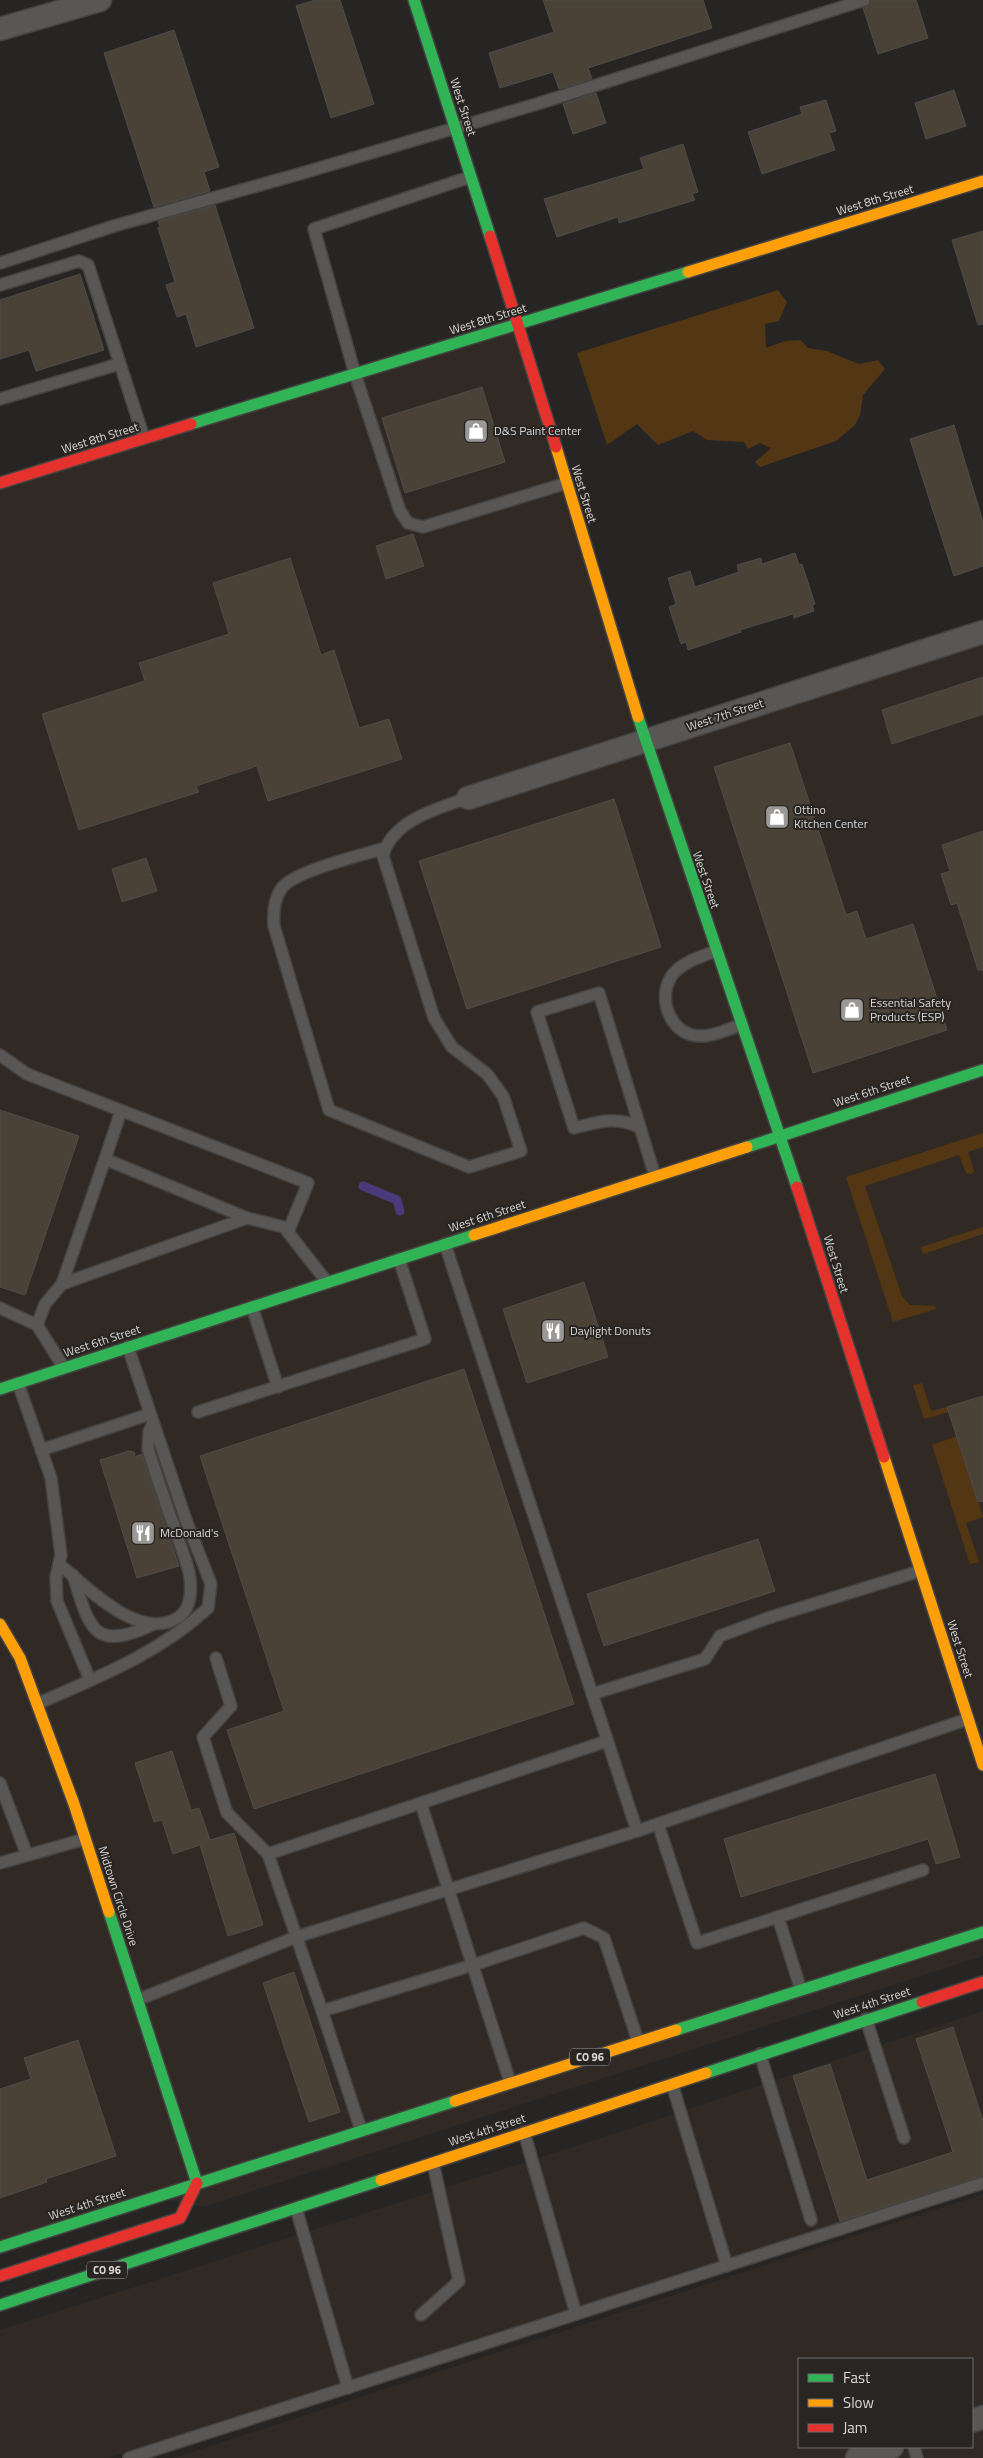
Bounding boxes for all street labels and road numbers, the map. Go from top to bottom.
street label: West Street [445,75,482,139]
street label: West 8th Street [834,179,917,220]
street label: West 8th Street [447,298,530,339]
street label: West 8th Street [59,417,142,458]
street label: West Street [567,462,603,526]
street label: West 7th Street [684,693,766,736]
street label: West Street [688,848,725,912]
street label: West 6th Street [831,1069,913,1112]
street label: West 6th Street [446,1194,528,1237]
street label: West Street [819,1232,855,1296]
street label: West 6th Street [61,1319,143,1362]
street label: West Street [942,1617,979,1681]
street label: Midtown Circle Drive [93,1843,144,1948]
street label: West 4th Street [831,1981,913,2024]
road number: CO 96 [570,2048,610,2066]
street label: West 4th Street [446,2108,528,2151]
street label: West 4th Street [46,2182,128,2225]
road number: CO 96 [87,2262,127,2278]

